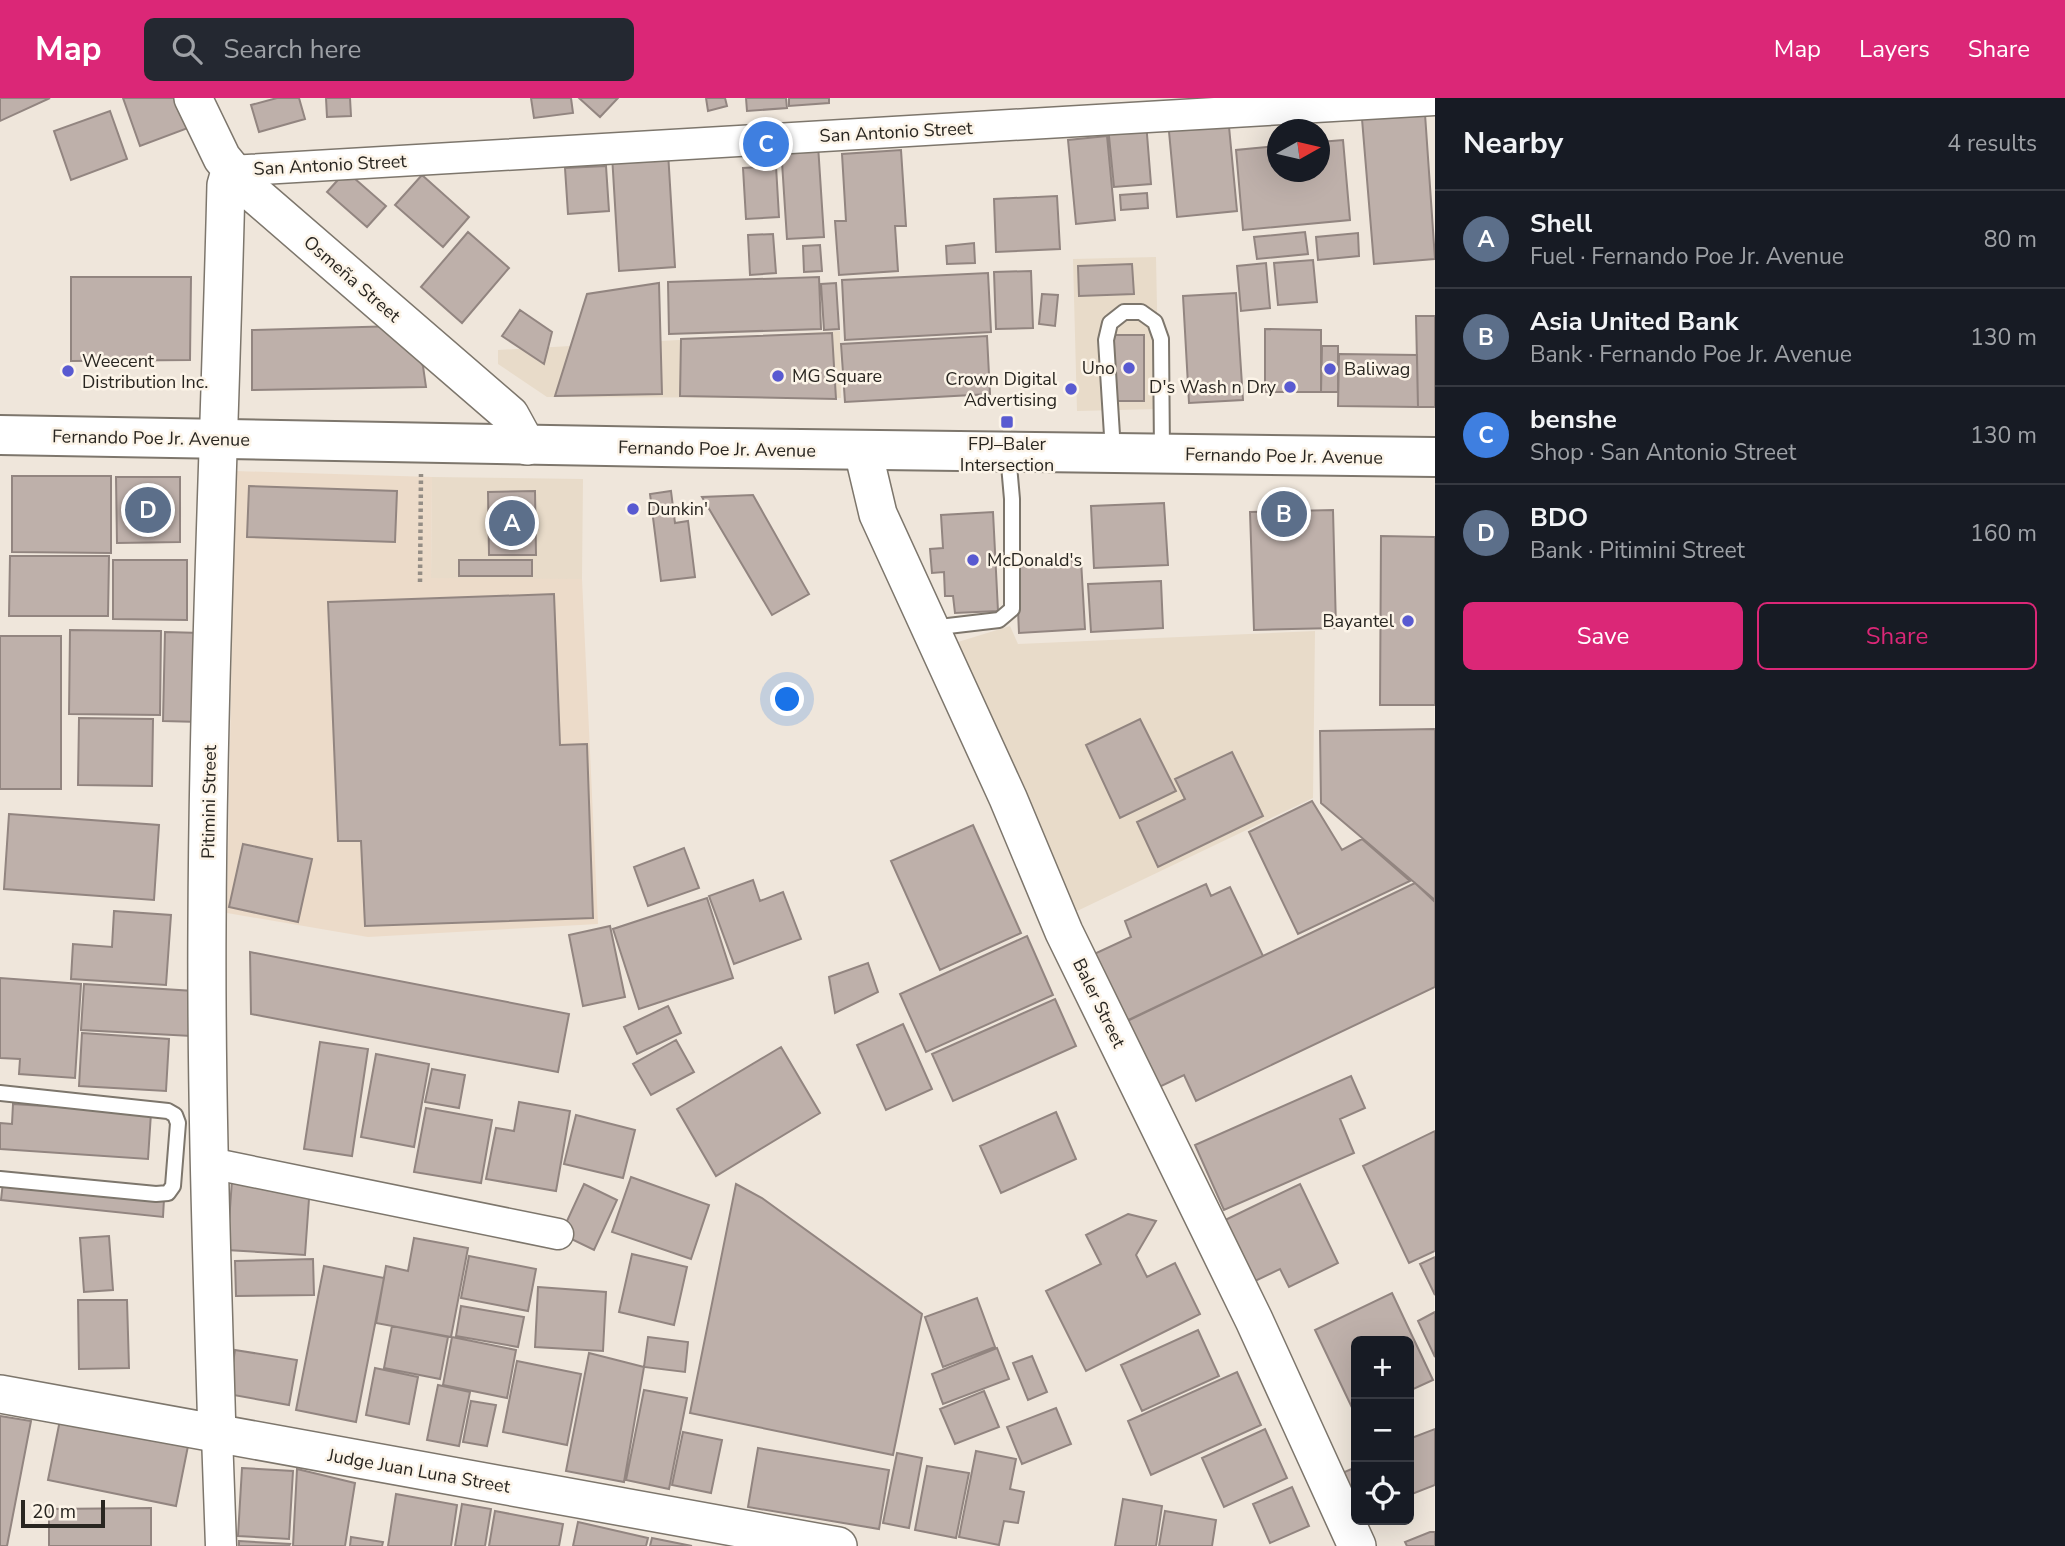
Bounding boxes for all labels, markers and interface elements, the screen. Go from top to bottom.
search box [144,18,634,81]
text: Map [35,27,102,72]
icon: search [168,30,206,68]
text: Search here [224,32,361,67]
text: Map [1774,33,1821,65]
text: Layers [1859,33,1930,65]
text: Share [1968,33,2030,65]
street label: San Antonio Street [819,116,974,148]
pin: C [743,118,789,170]
north arrow [1267,119,1330,182]
text: Nearby [1463,123,1563,164]
text: 4 results [1947,128,2037,159]
street label: San Antonio Street [253,149,408,181]
text: Shell [1530,206,1592,241]
text: A [1477,224,1495,255]
text: 80 m [1984,224,2037,255]
street label: Osmeña Street [298,230,406,328]
text: Fuel · Fernando Poe Jr. Avenue [1530,241,1844,272]
text: Asia United Bank [1530,304,1739,339]
text: B [1478,322,1494,353]
text: 130 m [1970,322,2037,353]
text: Bank · Fernando Poe Jr. Avenue [1530,339,1852,370]
place label: Weecent Distribution Inc. [82,349,208,394]
place label: Uno [1082,356,1115,380]
place label: Baliwag [1344,357,1410,381]
marker: Uno [1121,360,1137,376]
marker: Baliwag [1322,361,1338,377]
marker: Weecent Distribution Inc. [60,363,76,379]
place label: MG Square [792,364,882,388]
place label: Crown Digital Advertising [945,367,1058,412]
marker: MG Square [770,368,786,384]
place label: D's Wash n Dry [1149,375,1277,399]
marker: D's Wash n Dry [1282,379,1298,395]
marker: Crown Digital Advertising [1063,381,1079,397]
text: benshe [1530,402,1617,437]
marker: FPJ–Baler Intersection [999,414,1015,430]
text: C [1478,420,1494,451]
text: 130 m [1970,420,2037,451]
street label: Fernando Poe Jr. Avenue [52,424,250,452]
place label: FPJ–Baler Intersection [960,432,1054,477]
street label: Fernando Poe Jr. Avenue [618,435,816,463]
text: Shop · San Antonio Street [1530,437,1796,468]
street label: Fernando Poe Jr. Avenue [1185,442,1383,470]
pin: D [125,484,171,536]
pin: B [1261,488,1307,540]
pin: A [489,497,535,549]
place label: Dunkin' [647,497,708,521]
text: BDO [1530,500,1588,535]
marker: Dunkin' [625,501,641,517]
text: D [1477,518,1495,549]
text: 160 m [1970,518,2037,549]
text: Bank · Pitimini Street [1530,535,1745,566]
place label: McDonald's [987,548,1082,572]
marker: McDonald's [965,552,981,568]
button: Save [1463,602,1743,670]
button: Share [1757,602,2037,670]
place label: Bayantel [1322,609,1395,633]
marker: Bayantel [1400,613,1416,629]
your location [770,682,804,716]
street label: Pitimini Street [196,744,222,859]
street label: Baler Street [1067,954,1131,1052]
map controls [1351,1336,1414,1525]
button: + [1351,1336,1414,1399]
button: − [1351,1399,1414,1462]
street label: Judge Juan Luna Street [325,1443,513,1499]
button: locate [1351,1462,1414,1525]
scale bar [21,1497,105,1529]
text: 20 m [32,1499,76,1525]

